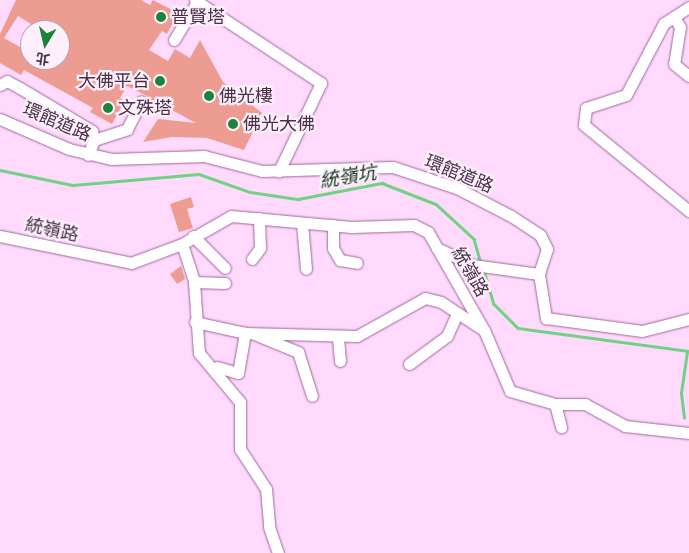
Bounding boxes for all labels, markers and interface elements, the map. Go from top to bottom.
place label: 普賢塔 [171,6,225,28]
marker: 普賢塔 [155,11,167,23]
north arrow [20,20,70,70]
text: 北 [35,50,51,68]
place label: 大佛平台 [78,70,150,92]
marker: 大佛平台 [154,75,166,87]
place label: 佛光樓 [219,85,273,107]
marker: 佛光樓 [203,90,215,102]
place label: 文殊塔 [118,97,172,119]
street label: 環館道路 [20,98,94,146]
marker: 文殊塔 [102,102,114,114]
place label: 佛光大佛 [243,113,315,135]
marker: 佛光大佛 [227,118,239,130]
street label: 環館道路 [422,151,496,197]
water label: 統嶺坑 [318,161,378,193]
street label: 統嶺路 [23,214,81,246]
street label: 統嶺路 [447,243,493,301]

